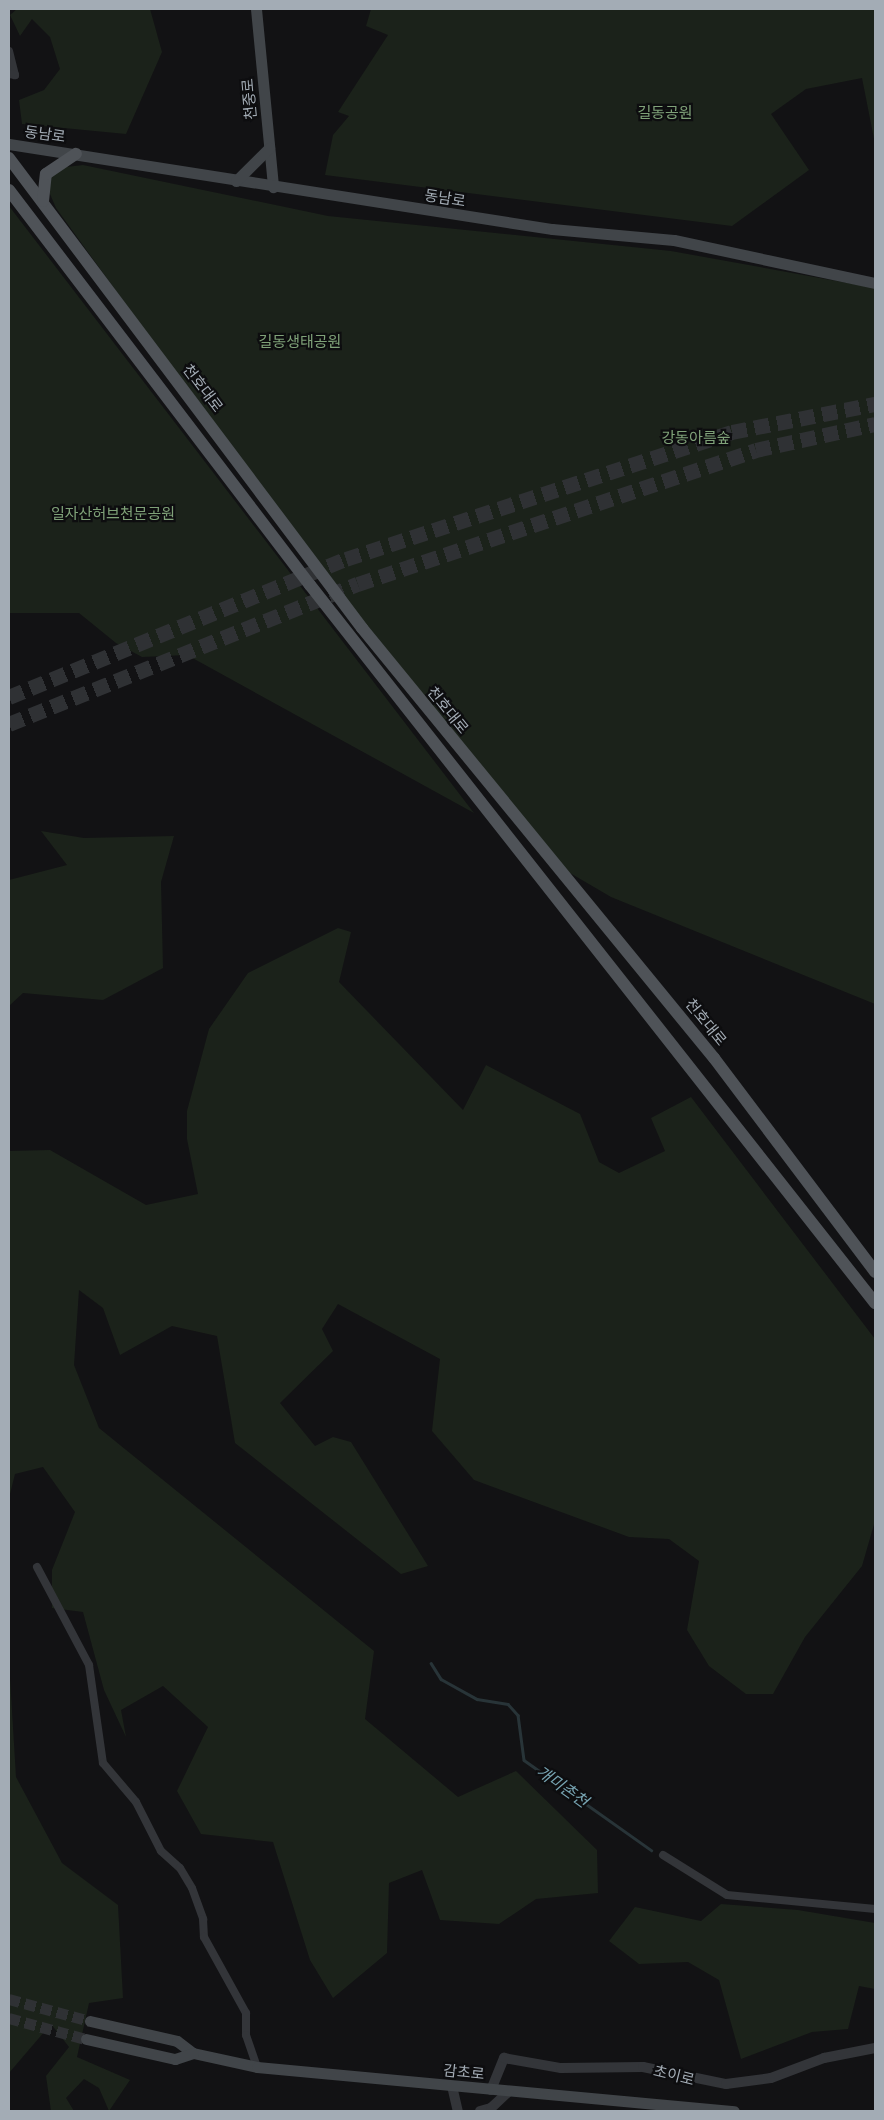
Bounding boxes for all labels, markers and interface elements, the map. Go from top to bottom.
street label: 천중로 [238,78,260,120]
park label: 길동공원 [637,104,693,122]
street label: 동남로 [23,122,67,146]
street label: 동남로 [423,186,467,210]
park label: 길동생태공원 [259,333,341,351]
street label: 천호대로 [179,361,227,415]
park label: 강동아름숲 [662,429,730,447]
park label: 일자산허브천문공원 [51,505,175,523]
street label: 천호대로 [424,683,472,737]
street label: 천호대로 [682,995,730,1049]
water label: 개미촌천 [532,1762,592,1812]
street label: 감초로 [442,2061,486,2083]
street label: 초이로 [652,2061,696,2089]

